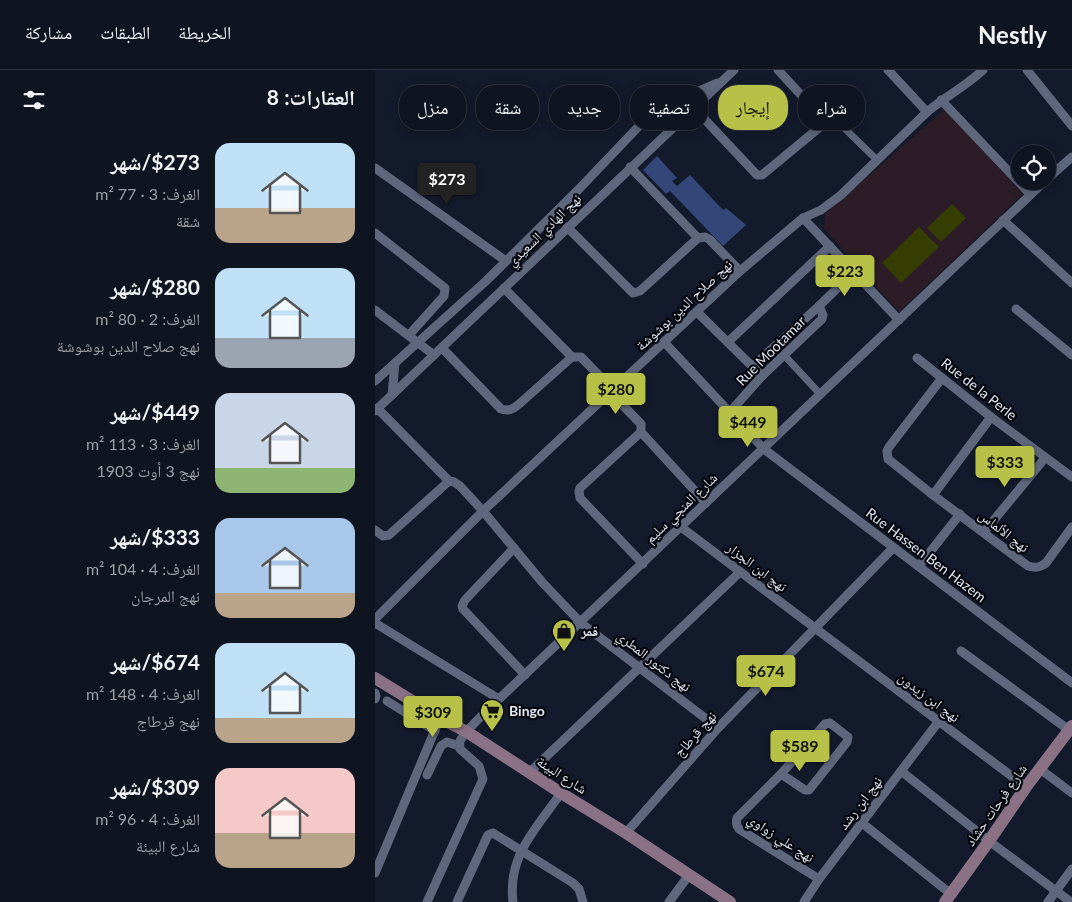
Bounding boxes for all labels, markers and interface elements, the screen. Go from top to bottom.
text: Nestly [978,20,1047,49]
text: مشاركة [25,21,72,43]
text: الطبقات [100,21,150,43]
text: الخريطة [178,21,231,43]
text: العقارات: 8 [267,84,355,109]
chip: منزل [399,85,466,130]
chip: شقة [476,85,539,130]
chip: جديد [549,85,620,130]
chip: تصفية [630,85,708,130]
chip: إيجار [718,85,788,130]
chip: شراء [798,85,865,130]
icon: filters [20,86,48,114]
map controls [1011,145,1056,190]
button: locate [1011,145,1056,190]
text: $273/شهر [110,149,200,174]
pin: $273 [417,162,477,205]
icon: home [255,163,315,223]
text: $273 [428,169,466,188]
text: الغرف: 3 · 77 m² [95,184,200,203]
street label: نهج الهادي السعيدي [503,190,587,272]
text: شقة [176,211,200,230]
pin: $223 [815,254,875,297]
street label: نهج صلاح الدين بوشوشة [632,256,737,355]
text: $223 [826,261,864,280]
text: $280/شهر [110,274,200,299]
icon: home [255,288,315,348]
text: الغرف: 2 · 80 m² [95,309,200,328]
street label: Rue Mootamar [732,312,809,389]
text: نهج صلاح الدين بوشوشة [57,336,200,355]
street label: Rue de la Perle [938,354,1020,423]
pin: $280 [586,372,646,415]
text: $280 [597,379,635,398]
text: $449/شهر [110,399,200,424]
pin: $449 [718,406,778,448]
text: $449 [729,412,767,431]
icon: home [255,413,315,473]
text: الغرف: 3 · 113 m² [86,434,200,453]
pin: $333 [975,446,1035,488]
text: $333 [986,452,1024,471]
text: نهج 3 أوت 1903 [97,461,200,480]
street label: شارع المنجي سليم [641,469,723,549]
street label: Rue Hassen Ben Hazem [863,504,990,605]
street label: نهج الألماس [975,506,1033,557]
text: $333/شهر [110,524,200,549]
icon: home [255,538,315,598]
street label: نهج ابن الجزار [722,538,791,596]
text: الغرف: 4 · 104 m² [86,559,200,578]
text: نهج المرجان [131,586,200,605]
shop icon: قمر [551,618,577,652]
place label: قمر [580,622,598,639]
street label: نهج دكتور المطري [612,626,695,698]
text: $674/شهر [110,649,200,674]
pin: $674 [736,654,796,697]
text: $674 [747,661,785,680]
icon: home [255,663,315,723]
street label: نهج ابن زيدون [894,668,964,727]
text: الغرف: 4 · 148 m² [86,684,200,703]
pin: $309 [403,696,463,738]
supermarket icon: Bingo [479,698,505,732]
text: $309 [414,702,452,721]
place label: Bingo [509,702,545,719]
street label: نهج قرطاج [670,707,721,761]
text: نهج قرطاج [137,711,200,730]
pin: $589 [770,730,830,772]
text: $589 [781,736,819,755]
street label: شارع البيئة [533,752,590,799]
street label: شارع فرحات حشاد [961,760,1032,850]
street label: نهج ابن رشد [834,773,887,834]
text: $309/شهر [110,774,200,799]
icon: home [255,788,315,848]
text: الغرف: 4 · 96 m² [95,809,200,828]
street label: نهج علي زواوي [743,810,818,869]
text: شارع البيئة [136,836,200,855]

